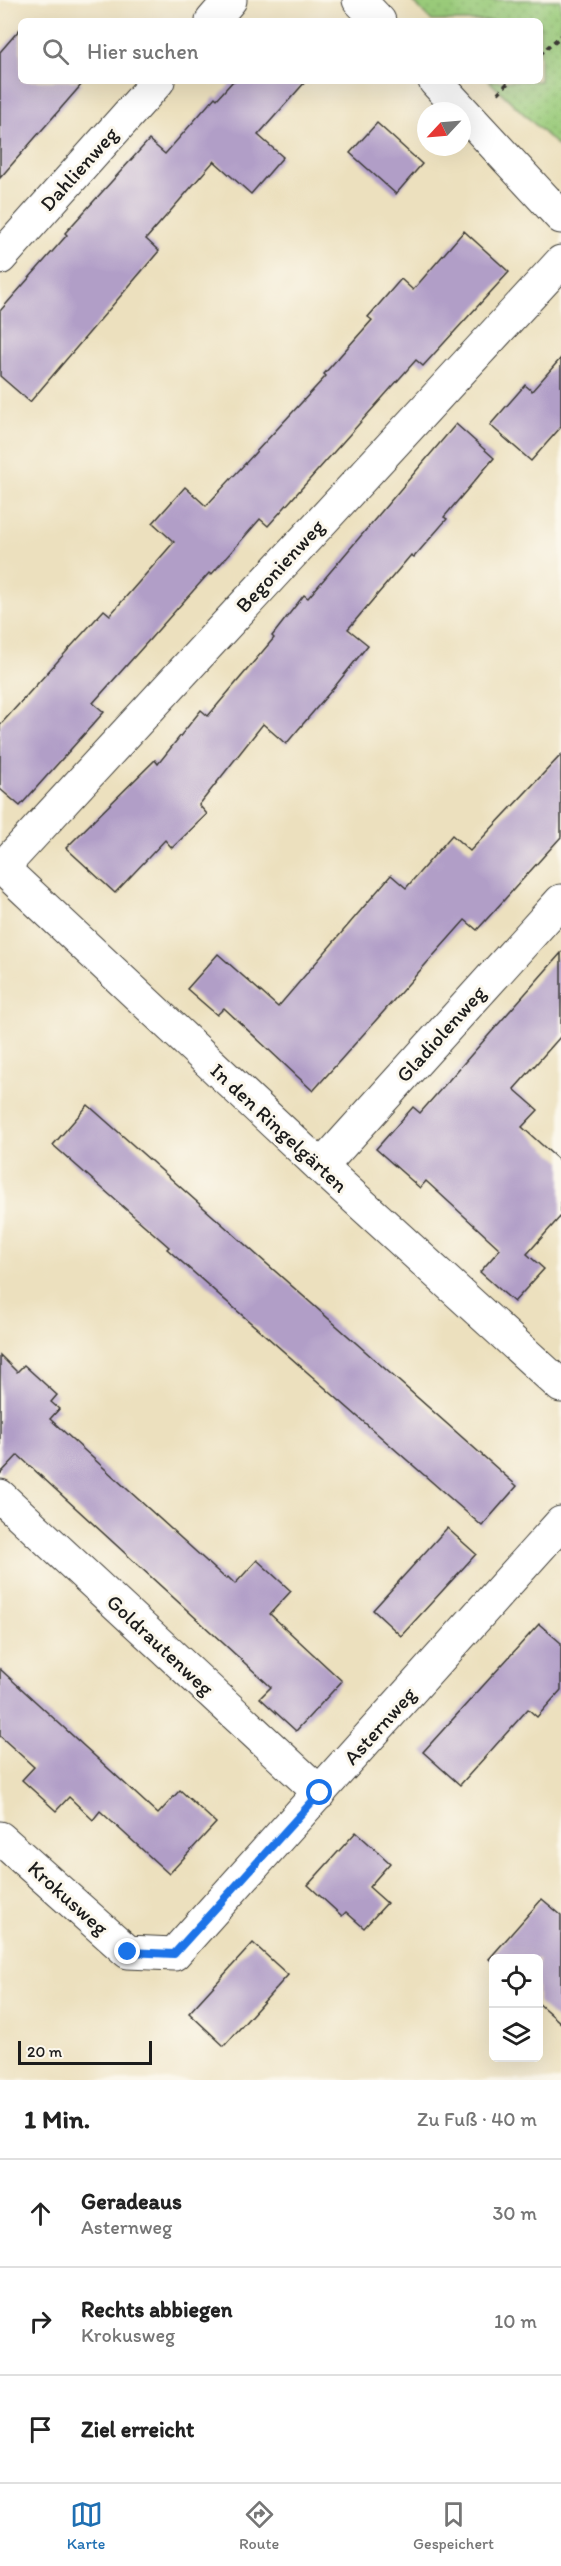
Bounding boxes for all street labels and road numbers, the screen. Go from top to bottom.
street label: Dahlienweg [34,121,123,216]
street label: Begonienweg [230,514,329,617]
street label: Gladiolenweg [391,980,491,1087]
street label: In den Ringelgärten [206,1058,353,1198]
street label: Goldrautenweg [102,1589,219,1701]
street label: Asternweg [338,1682,421,1770]
street label: Krokusweg [23,1855,114,1940]

